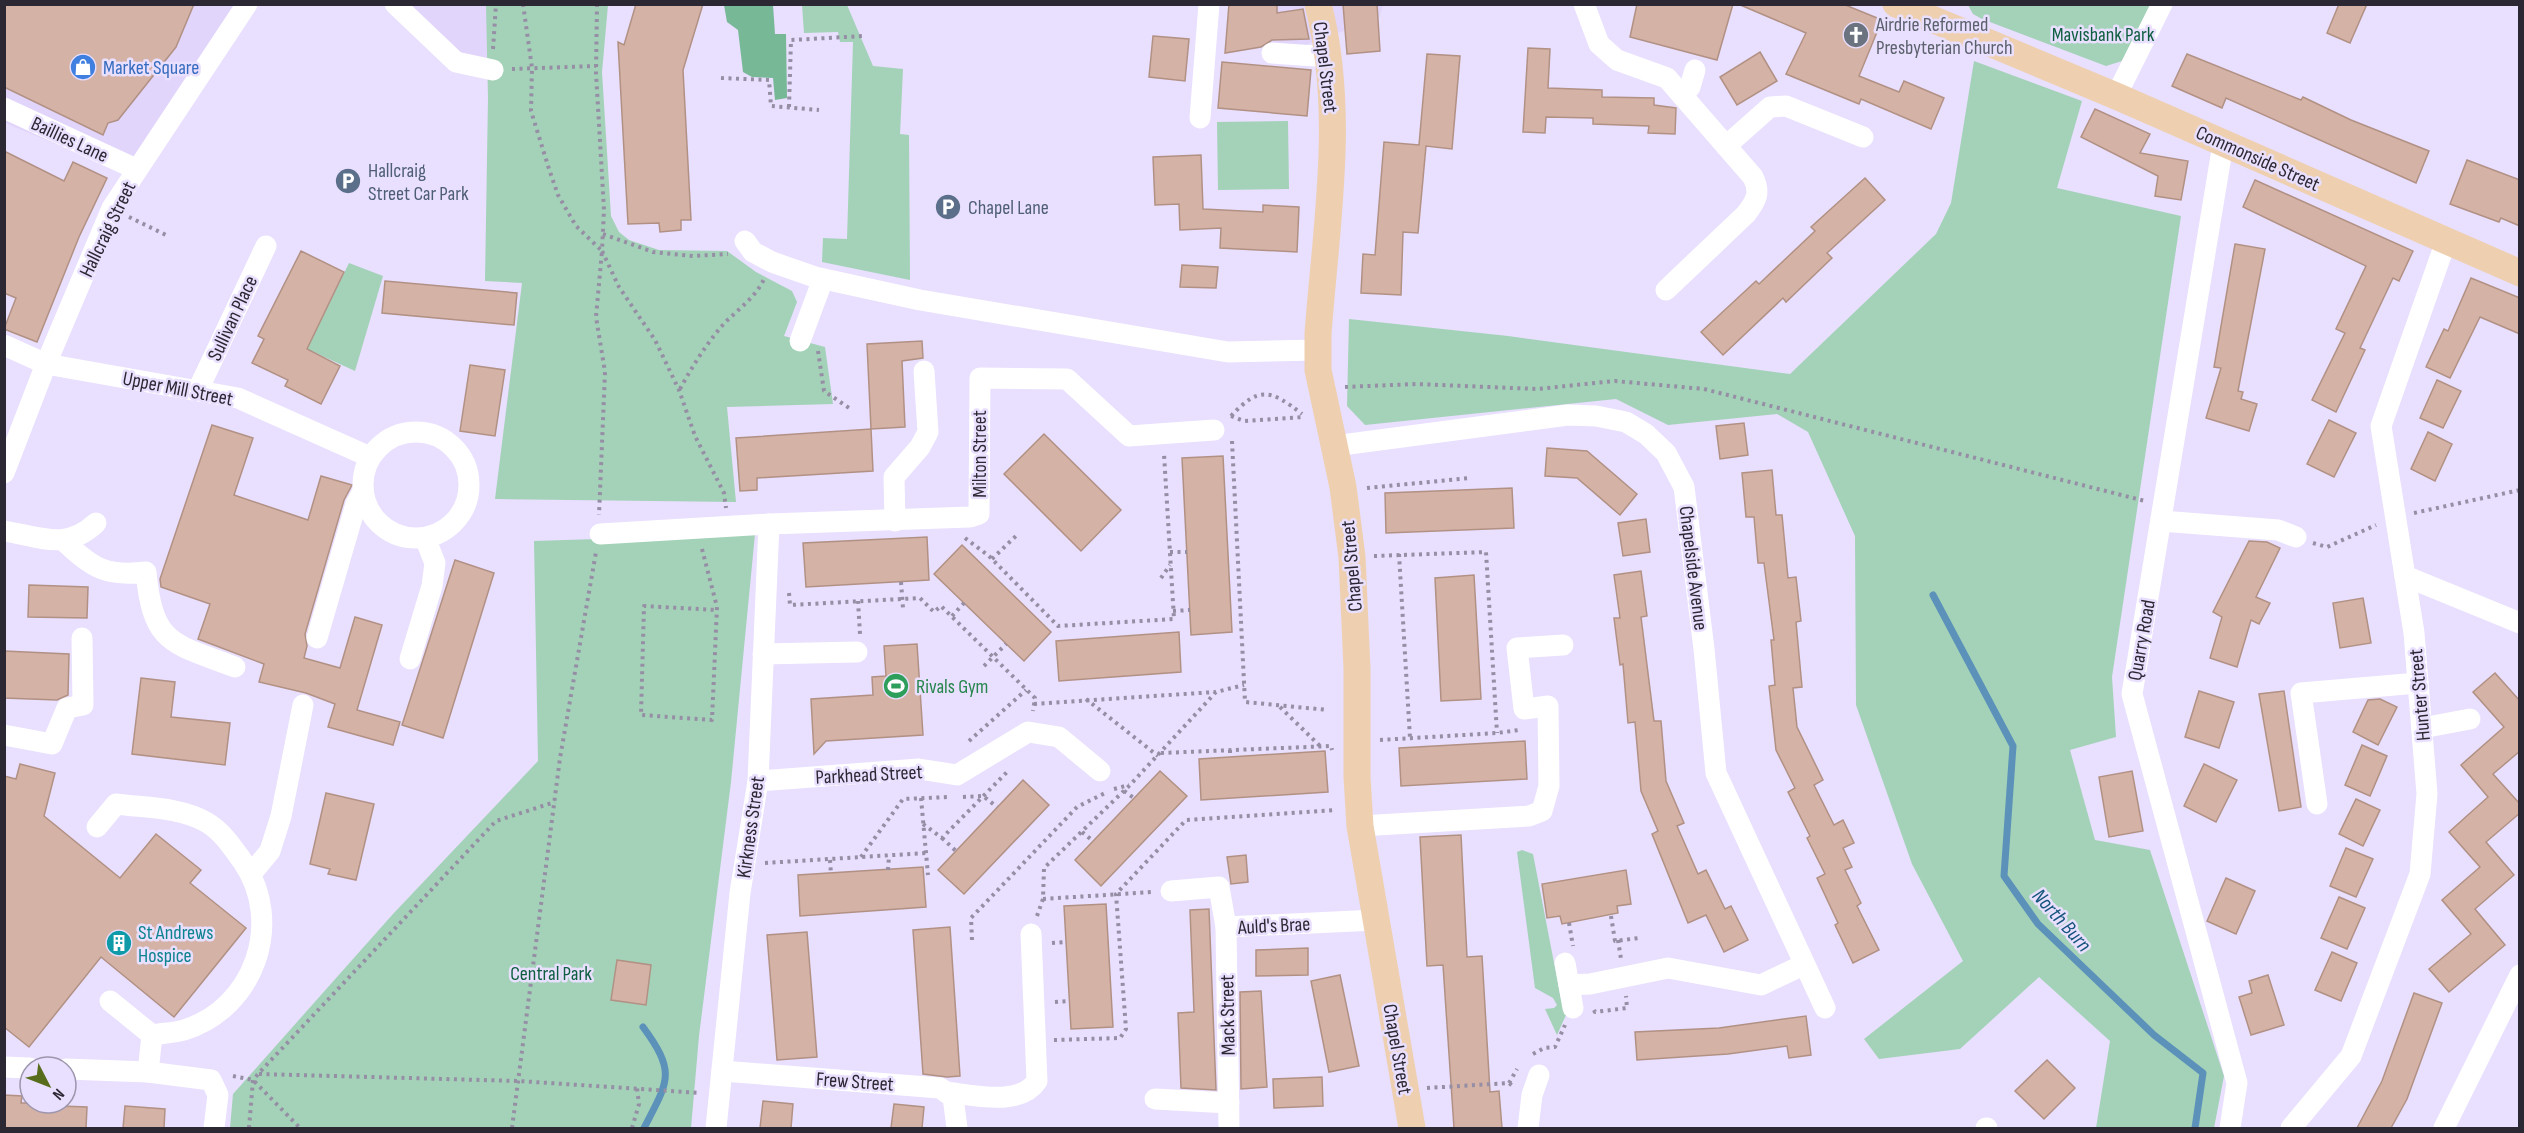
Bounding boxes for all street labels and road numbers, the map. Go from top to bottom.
street label: Chapel Street [1308,20,1342,114]
street label: Baillies Lane [27,112,112,168]
street label: Commonside Street [2192,121,2323,197]
street label: Hallcraig Street [74,178,141,281]
street label: Sullivan Place [203,272,263,365]
street label: Upper Mill Street [121,367,235,411]
street label: Milton Street [968,410,992,498]
street label: Chapelside Avenue [1673,504,1713,632]
street label: Chapel Street [1336,519,1368,612]
street label: Quarry Road [2123,598,2161,683]
street label: Hunter Street [2404,648,2436,742]
street label: Parkhead Street [815,760,923,790]
street label: Kirkness Street [732,775,770,879]
street label: Auld's Brae [1236,912,1311,940]
street label: Mack Street [1215,974,1241,1055]
street label: Chapel Street [1377,1002,1417,1096]
street label: Frew Street [815,1067,894,1097]

